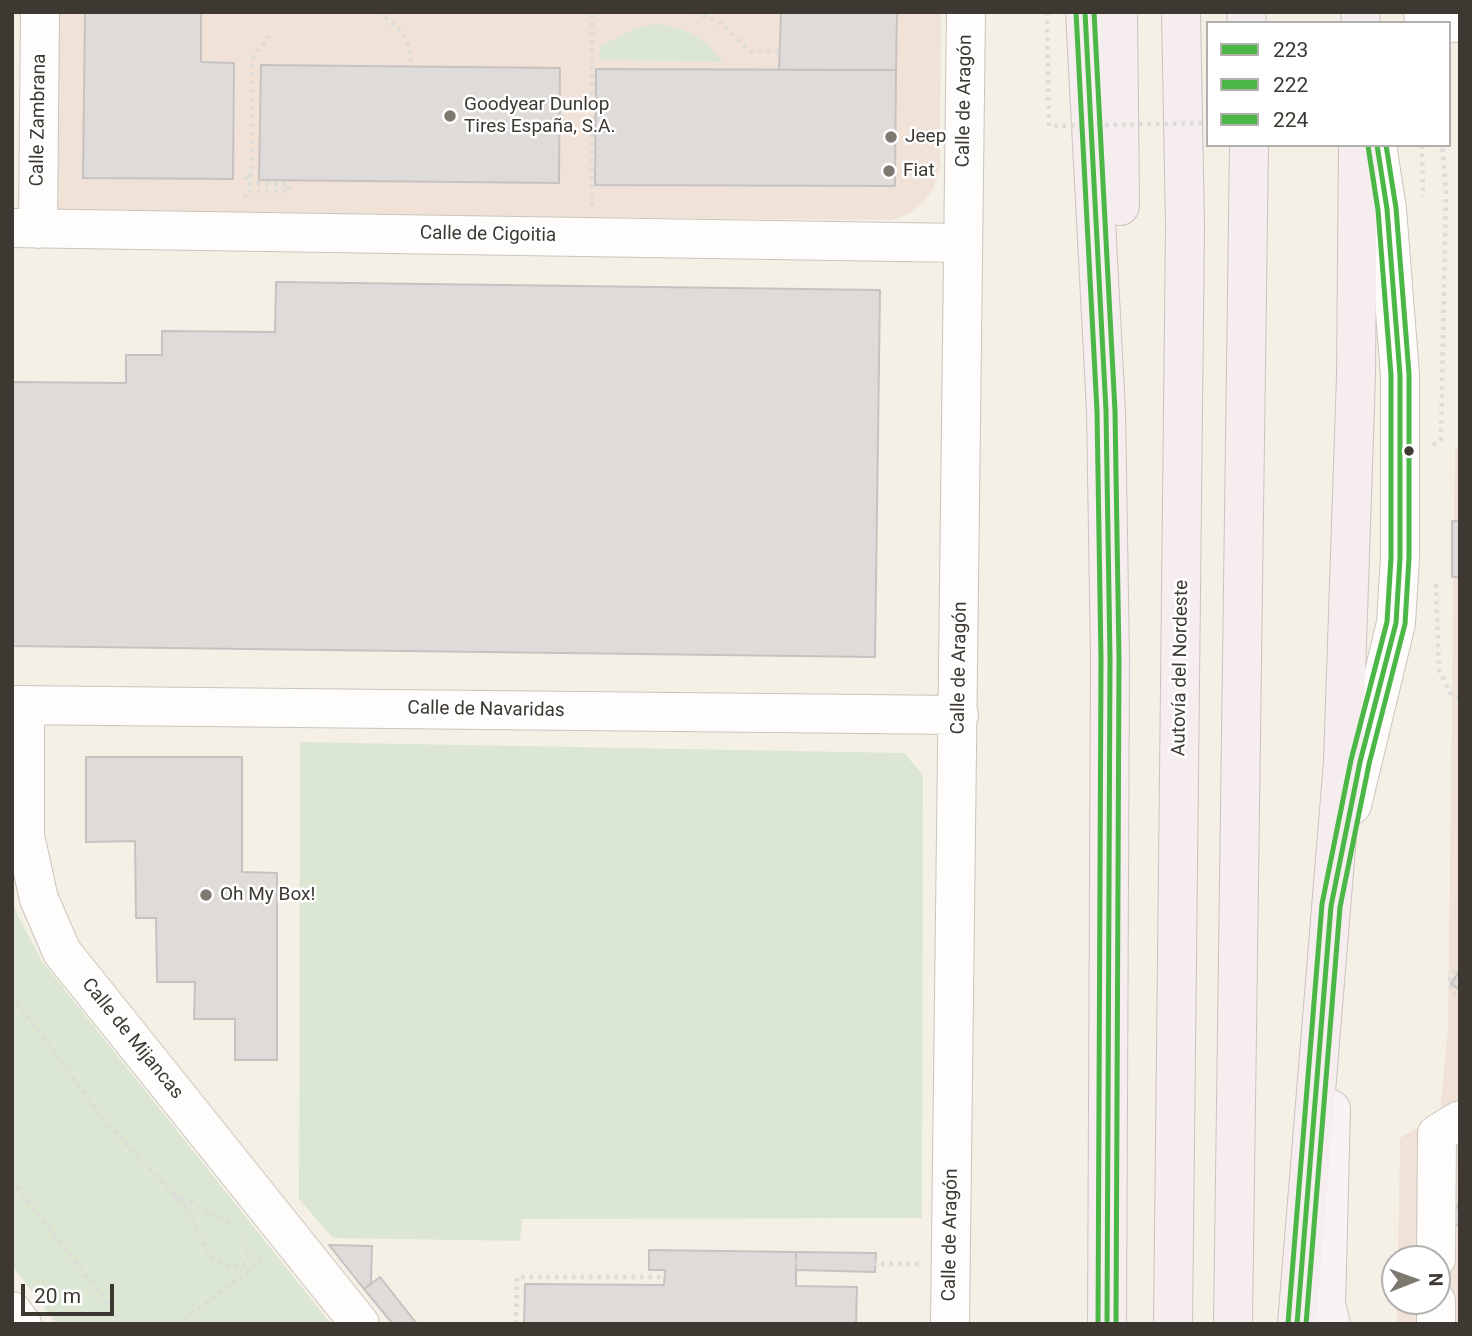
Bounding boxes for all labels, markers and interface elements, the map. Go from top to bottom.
legend [1206,21,1451,147]
street label: Calle de Aragón [952,34,978,168]
text: 223 [1273,38,1308,62]
street label: Calle Zambrana [26,53,52,187]
text: 222 [1273,73,1308,97]
place label: Goodyear Dunlop Tires España, S.A. [464,94,615,138]
marker: Goodyear Dunlop Tires España, S.A. [442,108,458,124]
text: 224 [1273,108,1308,132]
place label: Jeep [905,126,946,148]
marker: Jeep [883,129,899,145]
place label: Fiat [903,160,935,182]
marker: Fiat [881,163,897,179]
street label: Calle de Cigoitia [420,222,556,248]
unlabelled marker [1402,444,1416,458]
street label: Autovía del Nordeste [1168,580,1194,756]
street label: Calle de Aragón [947,601,973,735]
street label: Calle de Navaridas [407,697,565,723]
place label: Oh My Box! [220,884,315,906]
marker: Oh My Box! [198,887,214,903]
street label: Calle de Mijancas [76,974,188,1104]
street label: Calle de Aragón [938,1168,964,1302]
north arrow [1381,1245,1451,1315]
scale bar [24,1270,117,1314]
text: N [1424,1273,1447,1287]
text: 20 m [34,1284,81,1308]

